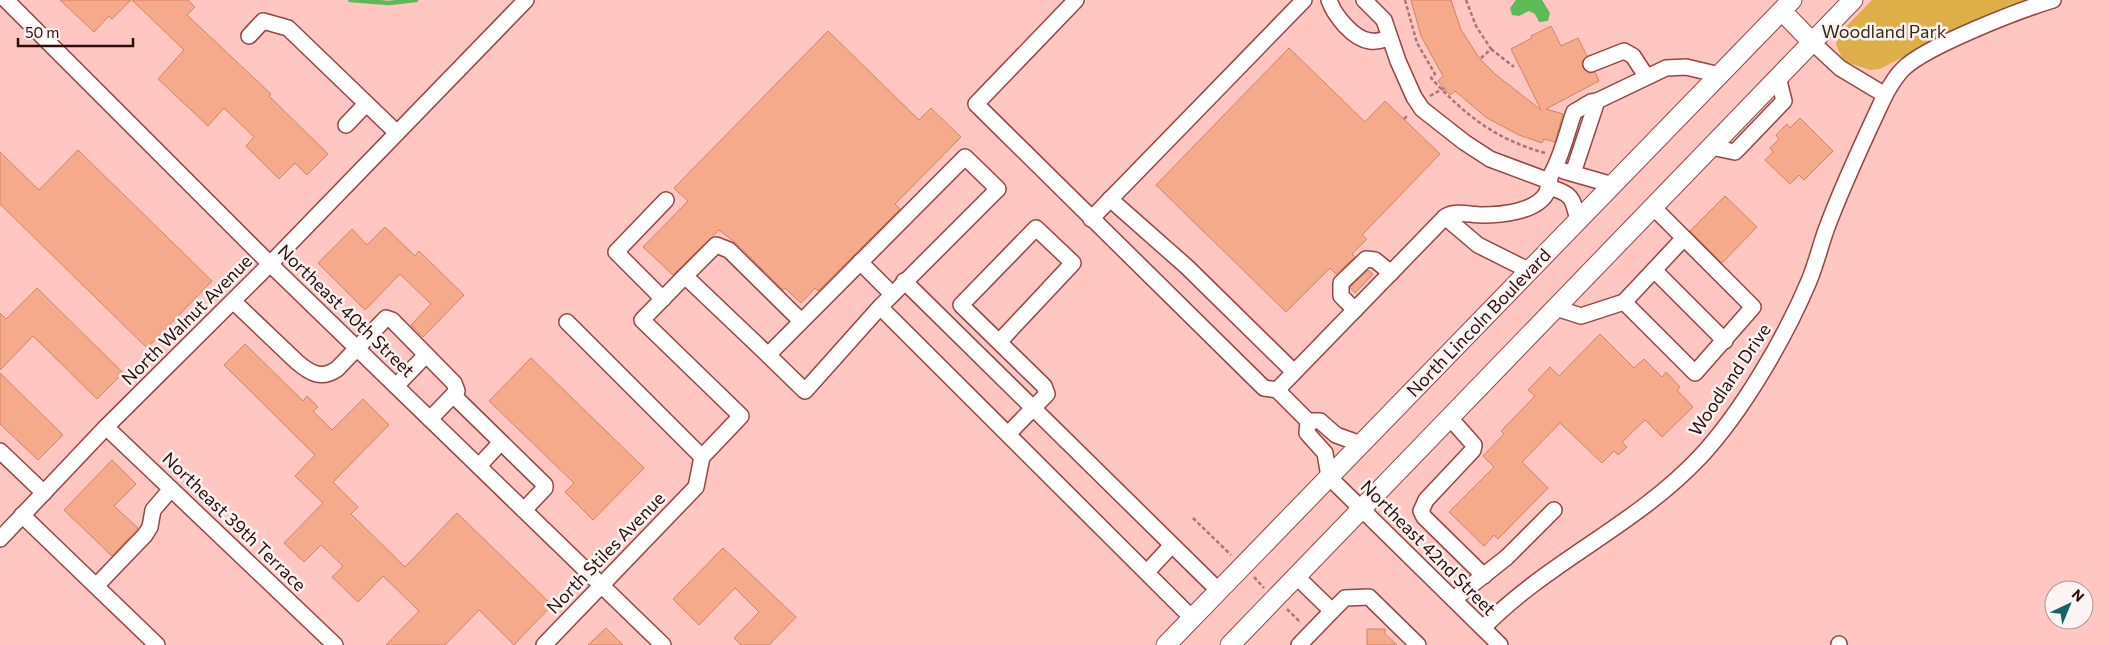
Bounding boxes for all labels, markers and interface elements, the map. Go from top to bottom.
scale bar [18,15,132,47]
park label: Woodland Park [1822,20,1947,42]
text: 50 m [25,23,59,41]
street label: Northeast 40th Street [274,239,420,381]
street label: North Lincoln Boulevard [1402,243,1555,401]
street label: North Walnut Avenue [117,250,256,389]
street label: Woodland Drive [1684,319,1775,440]
street label: Northeast 39th Terrace [158,447,311,596]
street label: Northeast 42nd Street [1356,475,1501,620]
street label: North Stiles Avenue [542,487,669,618]
north arrow [2044,580,2094,630]
text: N [2069,586,2088,605]

